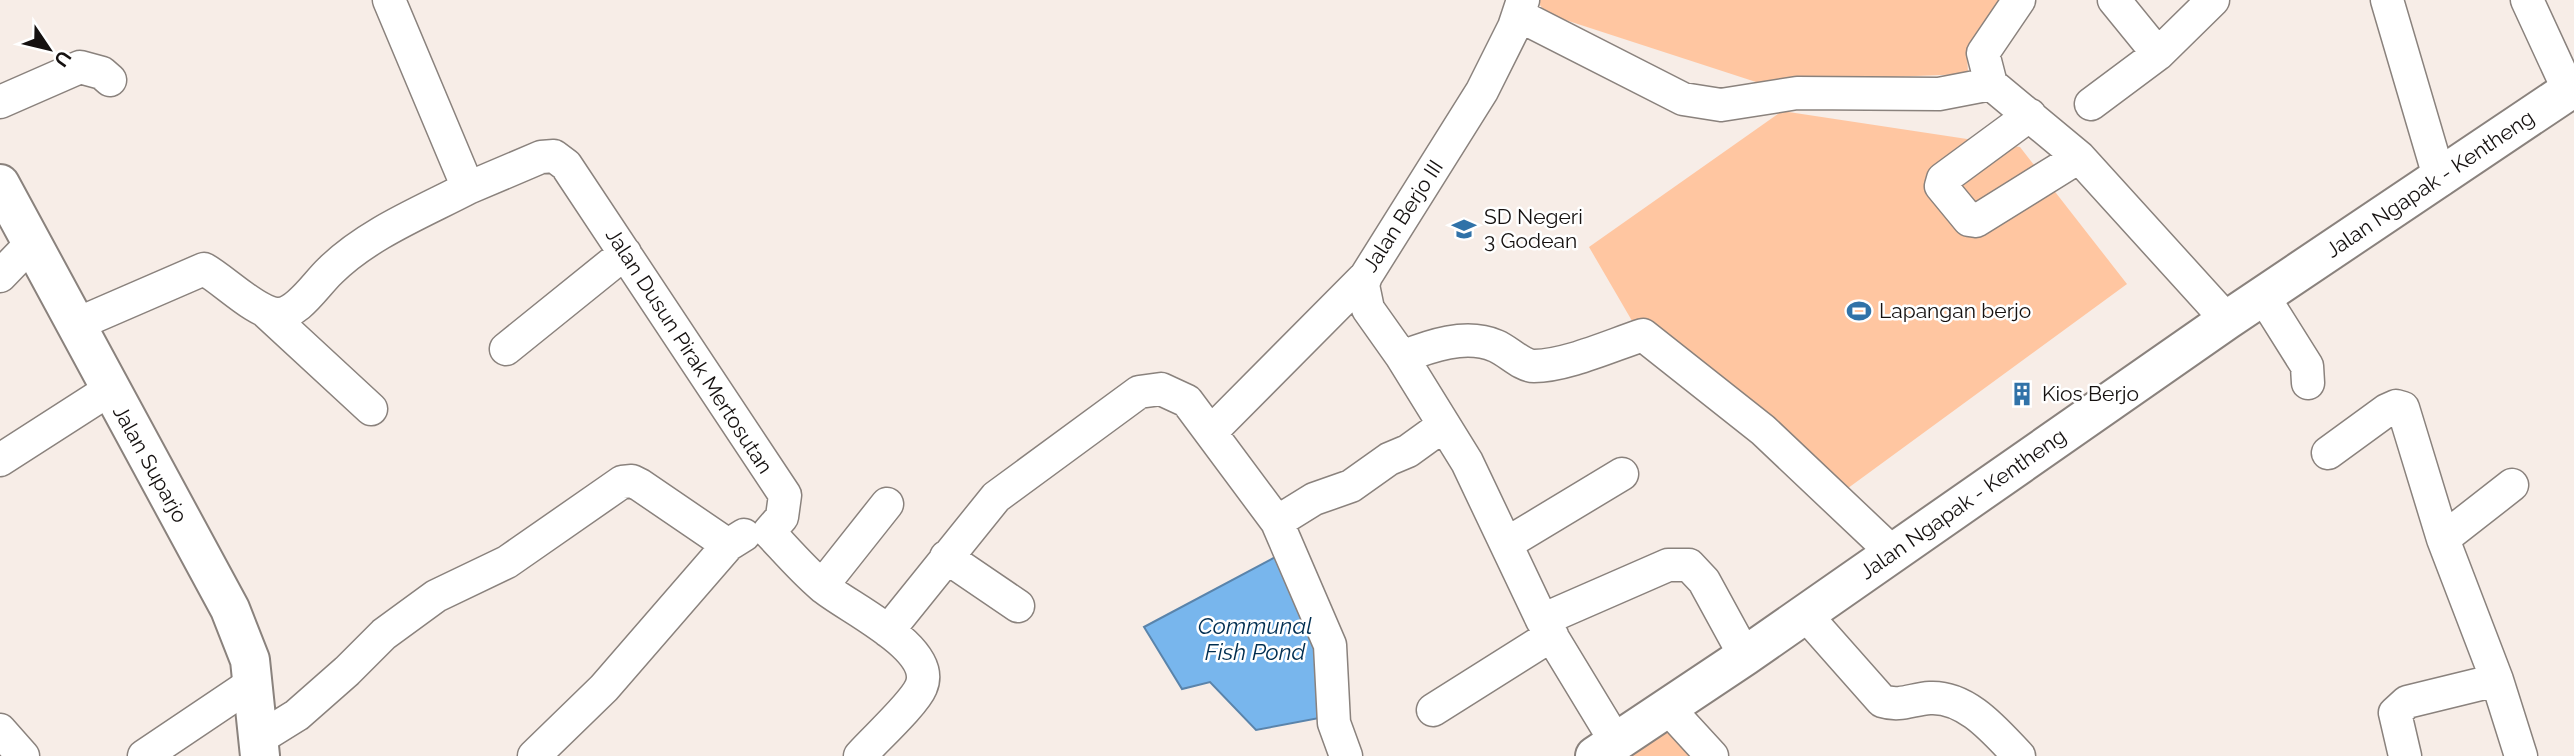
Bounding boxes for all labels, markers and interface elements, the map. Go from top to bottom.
north arrow [14,14,84,84]
text: U [50,47,76,71]
street label: Jalan Ngapak - Kentheng [2321,104,2539,263]
street label: Jalan Berjo III [1357,155,1448,276]
place label: SD Negeri 3 Godean [1484,204,1583,253]
school or university icon: SD Negeri 3 Godean [1450,215,1478,243]
street label: Jalan Dusun Pirak Mertosutan [601,223,778,478]
sports icon: Lapangan berjo [1845,297,1873,325]
place label: Lapangan berjo [1879,298,2031,323]
building icon: Kios Berjo [2008,380,2036,408]
place label: Kios Berjo [2042,381,2139,406]
street label: Jalan Suparjo [108,401,193,527]
street label: Jalan Ngapak - Kentheng [1855,423,2071,584]
water label: Communal Fish Pond [1198,612,1312,665]

